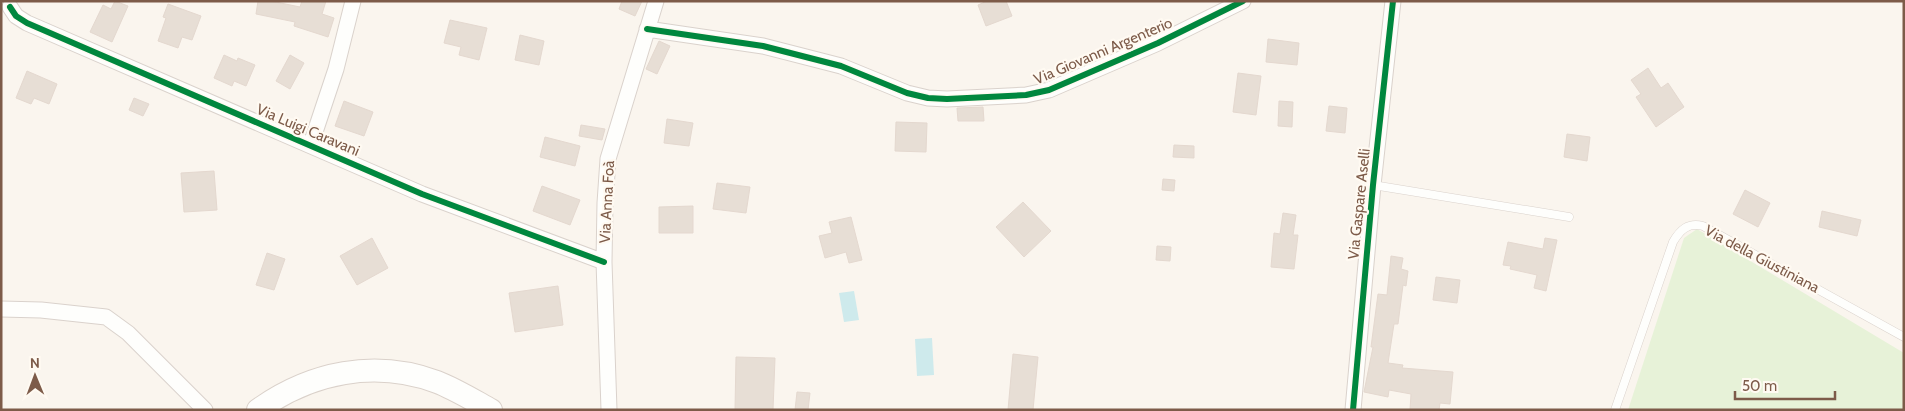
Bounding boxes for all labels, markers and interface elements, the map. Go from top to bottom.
street label: Via Giovanni Argenterio [1031,14,1175,88]
street label: Via Luigi Caravani [254,100,362,160]
street label: Via Gaspare Aselli [1344,148,1374,260]
street label: Via Anna Foà [596,159,618,244]
street label: Via della Giustiniana [1702,221,1823,297]
north arrow [10,351,60,401]
text: N [30,354,40,372]
scale bar [1735,368,1835,400]
text: 50 m [1742,377,1777,395]

